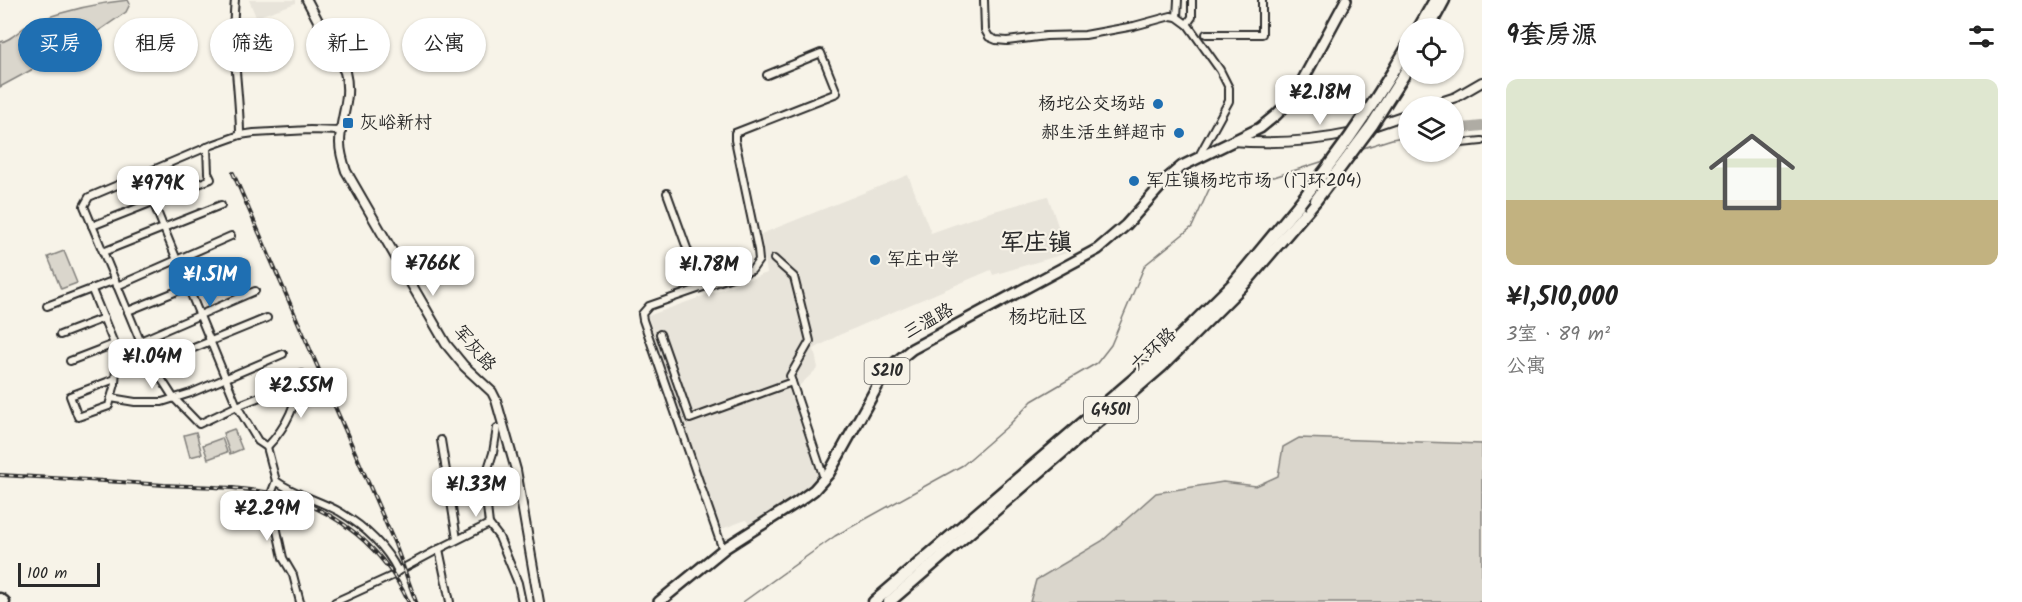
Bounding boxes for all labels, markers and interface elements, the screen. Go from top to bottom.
text: 9套房源 [1506,15,1597,57]
chip: 买房 [18,18,102,72]
chip: 租房 [114,18,198,72]
chip: 筛选 [210,18,294,72]
chip: 新上 [306,18,390,72]
chip: 公寓 [402,18,486,72]
map controls [1398,18,1464,162]
button: locate [1398,18,1464,84]
icon: filters [1965,20,1998,53]
pin: ¥2.18M [1271,75,1369,126]
text: ¥2.18M [1289,78,1351,110]
place label: 杨坨公交场站 [1038,90,1146,119]
button: layers [1398,96,1464,162]
marker: 杨坨公交场站 [1151,97,1165,111]
place label: 灰峪新村 [360,109,432,138]
marker: 灰峪新村 [341,116,355,130]
icon: home [1698,118,1806,226]
place label: 郝生活生鲜超市 [1041,119,1167,148]
marker: 郝生活生鲜超市 [1172,126,1186,140]
pin: ¥979K [116,166,200,217]
place label: 军庄镇杨坨市场（门环204） [1146,167,1373,196]
text: ¥979K [131,169,185,201]
marker: 军庄镇杨坨市场（门环204） [1127,174,1141,188]
district label: 军庄镇 [1000,224,1072,263]
pin: ¥766K [391,246,475,297]
place label: 军庄中学 [887,246,959,275]
pin: ¥1.78M [660,247,758,298]
text: ¥766K [405,249,461,281]
text: ¥1.78M [679,250,739,282]
marker: 军庄中学 [868,253,882,267]
pin: ¥1.51M [161,257,259,308]
text: ¥1.51M [183,260,237,292]
text: ¥1,510,000 [1506,277,1618,319]
street label: 三温路 [898,296,960,348]
district label: 杨坨社区 [1008,302,1088,334]
street label: 军灰路 [445,319,503,379]
text: 3室 · 89 m² [1506,319,1610,351]
street label: 六环路 [1124,321,1184,379]
pin: ¥1.04M [103,339,201,390]
text: ¥1.04M [122,342,182,374]
text: 公寓 [1506,351,1546,383]
road number: S210 [864,358,910,384]
pin: ¥2.55M [252,368,350,419]
text: ¥2.55M [269,371,333,403]
road number: G4501 [1084,397,1138,423]
pin: ¥1.33M [427,467,525,518]
text: ¥1.33M [446,470,506,502]
pin: ¥2.29M [218,491,316,542]
text: ¥2.29M [234,494,300,526]
scale bar [18,560,100,588]
text: 100 m [27,561,67,586]

